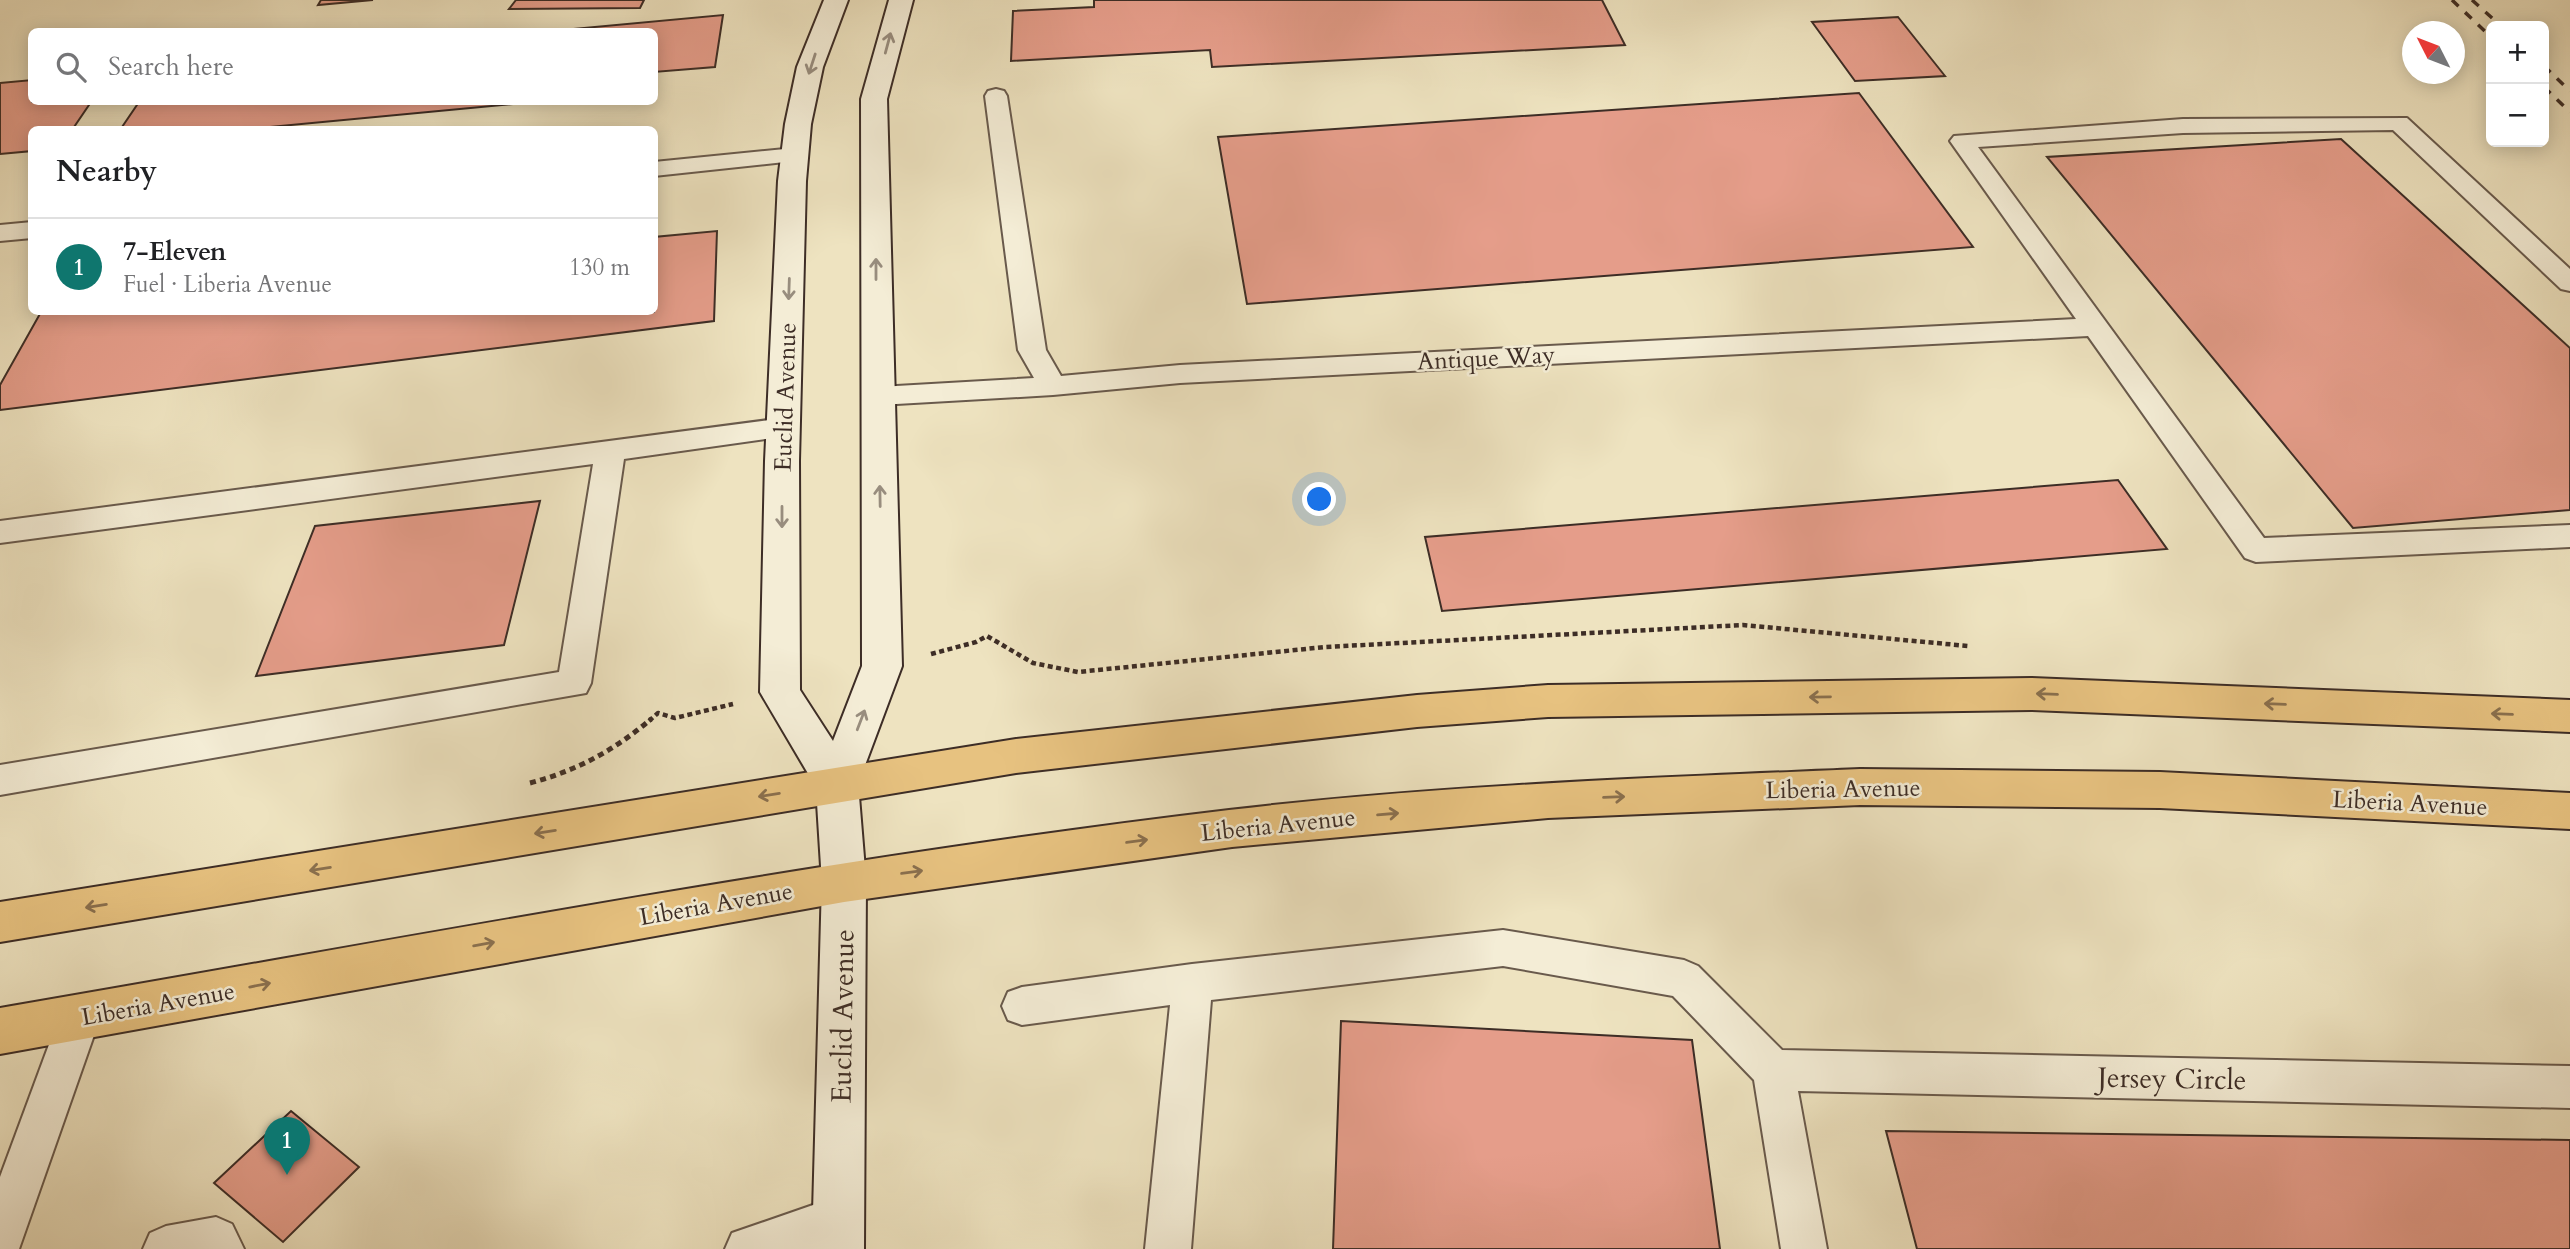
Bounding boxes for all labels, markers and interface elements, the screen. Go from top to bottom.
north arrow [2402,21,2465,84]
map controls [2486,21,2549,147]
button: + [2486,21,2549,84]
search box [28,28,658,105]
one-way arrow [882,32,895,55]
icon: search [52,48,90,86]
text: Search here [108,49,234,84]
one-way arrow [805,53,818,75]
button: − [2486,84,2549,147]
text: Nearby [56,151,157,192]
text: 7-Eleven [123,234,227,269]
text: 1 [73,252,85,283]
text: 130 m [569,252,630,283]
one-way arrow [869,258,883,281]
text: Fuel · Liberia Avenue [123,269,332,300]
one-way arrow [782,278,795,301]
street label: Euclid Avenue [766,322,805,472]
street label: Antique Way [1416,338,1556,379]
your location [1302,482,1336,516]
one-way arrow [873,485,887,508]
one-way arrow [775,505,789,528]
one-way arrow [2036,688,2059,701]
one-way arrow [1809,690,1832,704]
one-way arrow [2263,697,2286,710]
one-way arrow [2491,707,2514,720]
one-way arrow [856,710,869,731]
street label: Liberia Avenue [1765,772,1921,807]
street label: Liberia Avenue [2332,783,2488,824]
one-way arrow [758,789,781,802]
one-way arrow [1603,790,1625,803]
street label: Liberia Avenue [1199,801,1357,850]
one-way arrow [1376,807,1398,820]
one-way arrow [534,826,557,839]
one-way arrow [1125,834,1148,847]
one-way arrow [309,863,332,876]
one-way arrow [900,866,923,879]
street label: Liberia Avenue [637,875,795,934]
one-way arrow [85,900,108,913]
street label: Euclid Avenue [822,929,864,1103]
one-way arrow [472,937,495,950]
street label: Liberia Avenue [79,975,237,1034]
one-way arrow [248,978,271,992]
street label: Jersey Circle [2093,1059,2247,1099]
pin: 1 [264,1117,310,1175]

